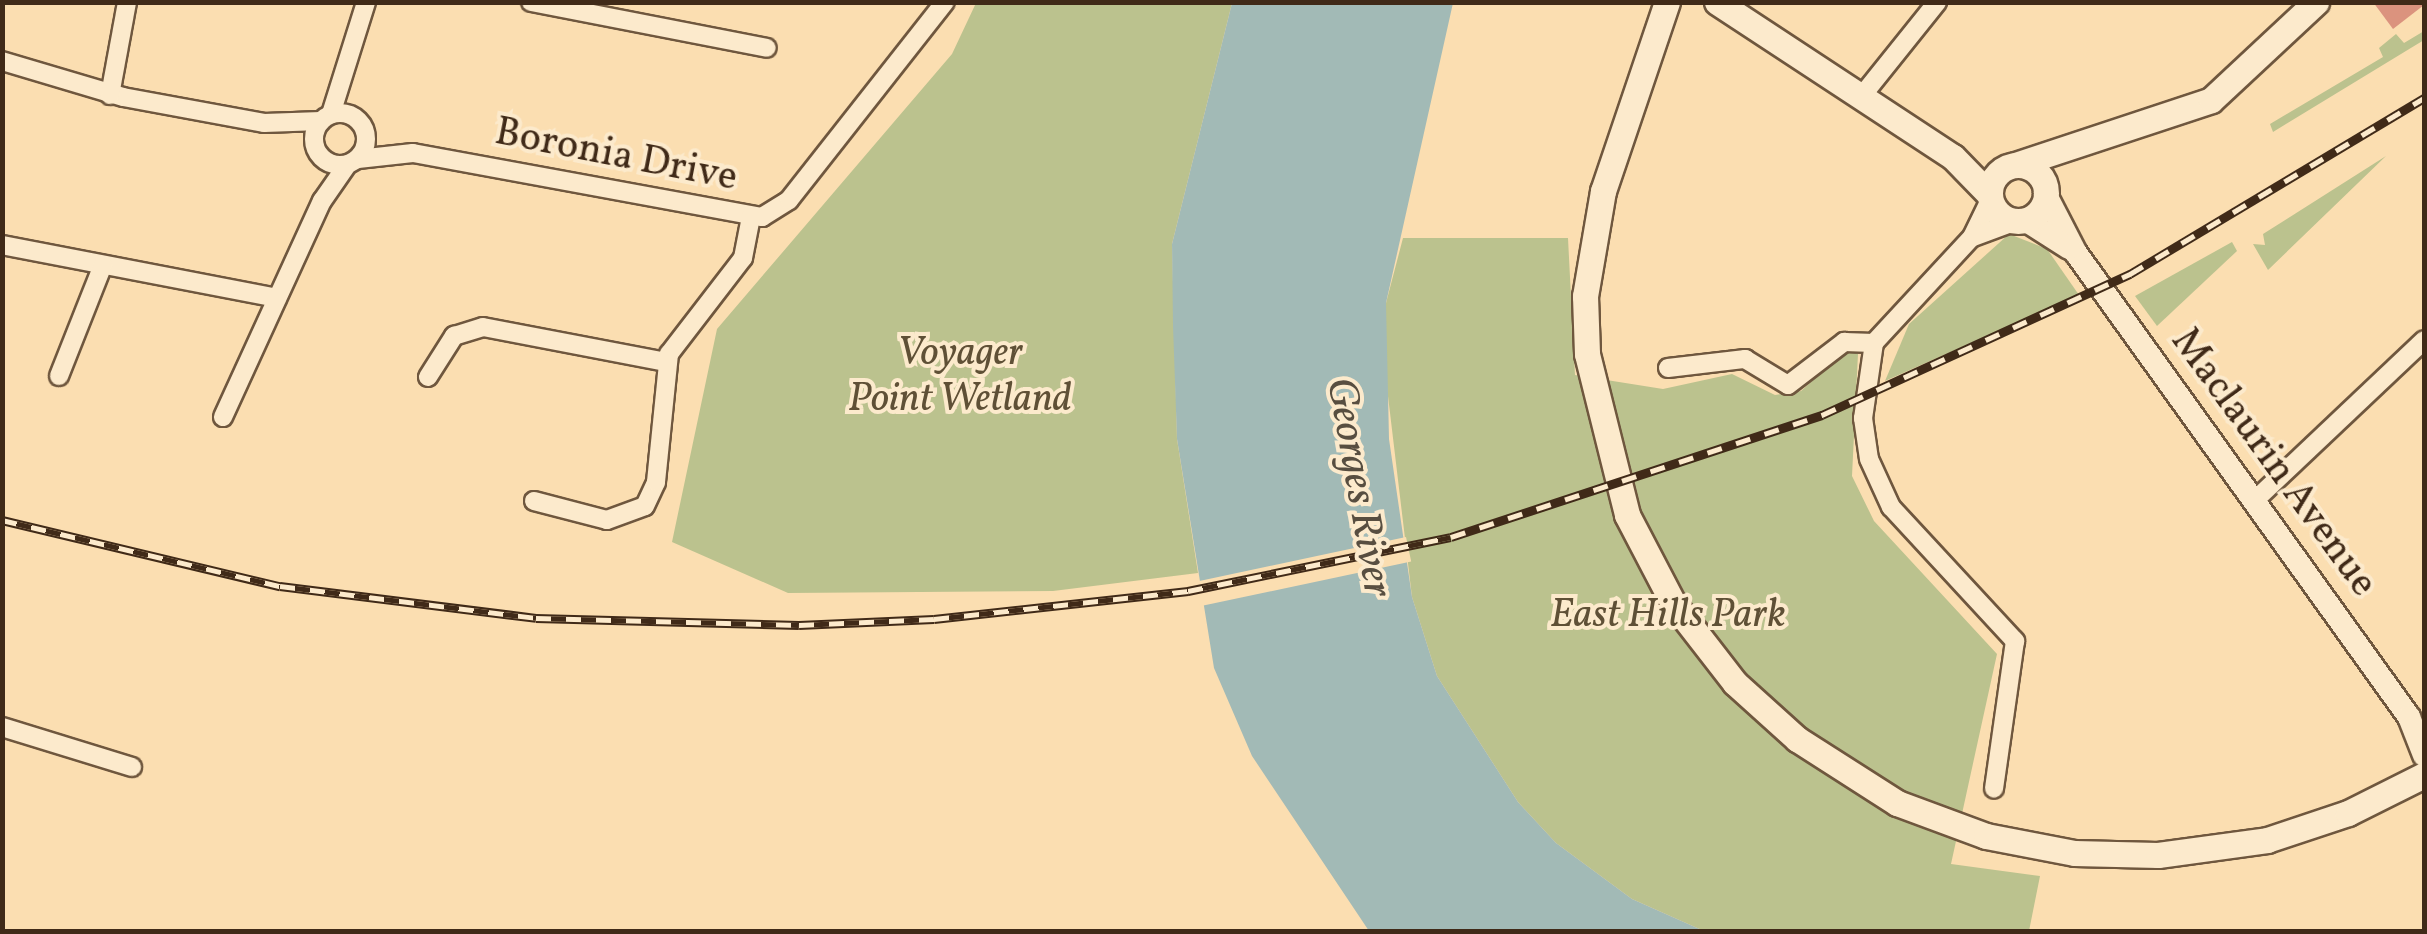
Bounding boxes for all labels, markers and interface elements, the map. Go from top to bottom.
street label: Boronia Drive [491,109,741,203]
street label: Maclaurin Avenue [2160,319,2386,607]
park label: Voyager Point Wetland [848,330,1072,424]
water label: Georges River [1313,374,1401,602]
park label: East Hills Park [1550,592,1786,640]

